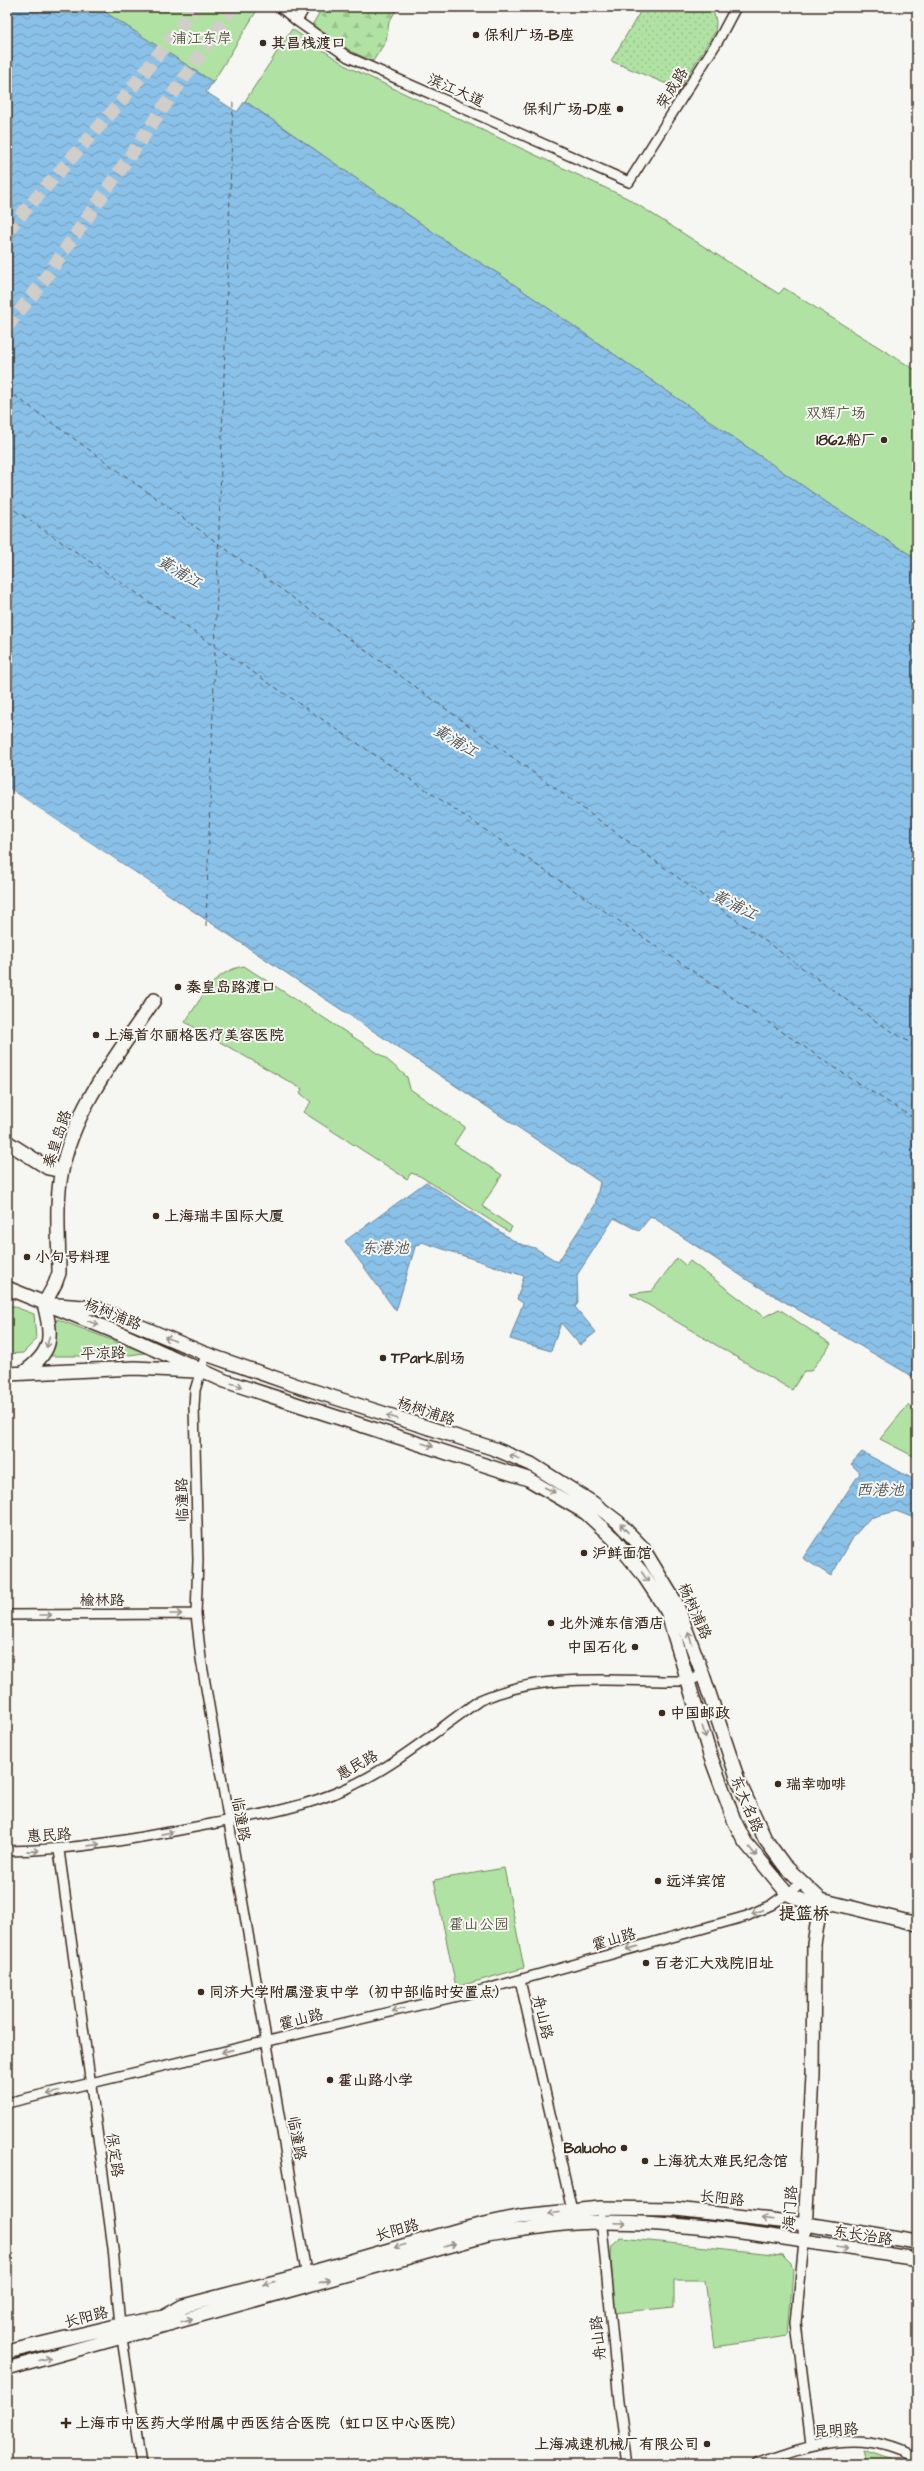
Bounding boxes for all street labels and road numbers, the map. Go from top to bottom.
street label: 荣成路 [652,64,693,113]
street label: 滨江大道 [424,69,487,112]
street label: 秦皇岛路 [38,1107,77,1171]
street label: 杨树浦路 [81,1293,145,1335]
street label: 平凉路 [80,1342,126,1365]
street label: 杨树浦路 [394,1392,458,1431]
street label: 临潼路 [172,1477,193,1523]
street label: 杨树浦路 [673,1580,716,1643]
street label: 榆林路 [79,1590,125,1611]
street label: 惠民路 [332,1745,382,1786]
street label: 东大名路 [725,1772,768,1836]
street label: 临潼路 [226,1795,255,1843]
street label: 惠民路 [26,1824,72,1847]
street label: 霍山路 [590,1923,639,1956]
street label: 舟山路 [527,1993,558,2041]
street label: 霍山路 [277,2004,326,2035]
street label: 临潼路 [282,2114,311,2162]
street label: 保定路 [101,2131,128,2179]
street label: 海门路 [778,2185,803,2231]
street label: 长阳路 [698,2186,745,2211]
street label: 长阳路 [373,2214,422,2247]
street label: 东长治路 [832,2220,894,2251]
street label: 长阳路 [62,2302,111,2333]
street label: 舟山路 [586,2314,611,2361]
street label: 昆明路 [813,2418,859,2443]

